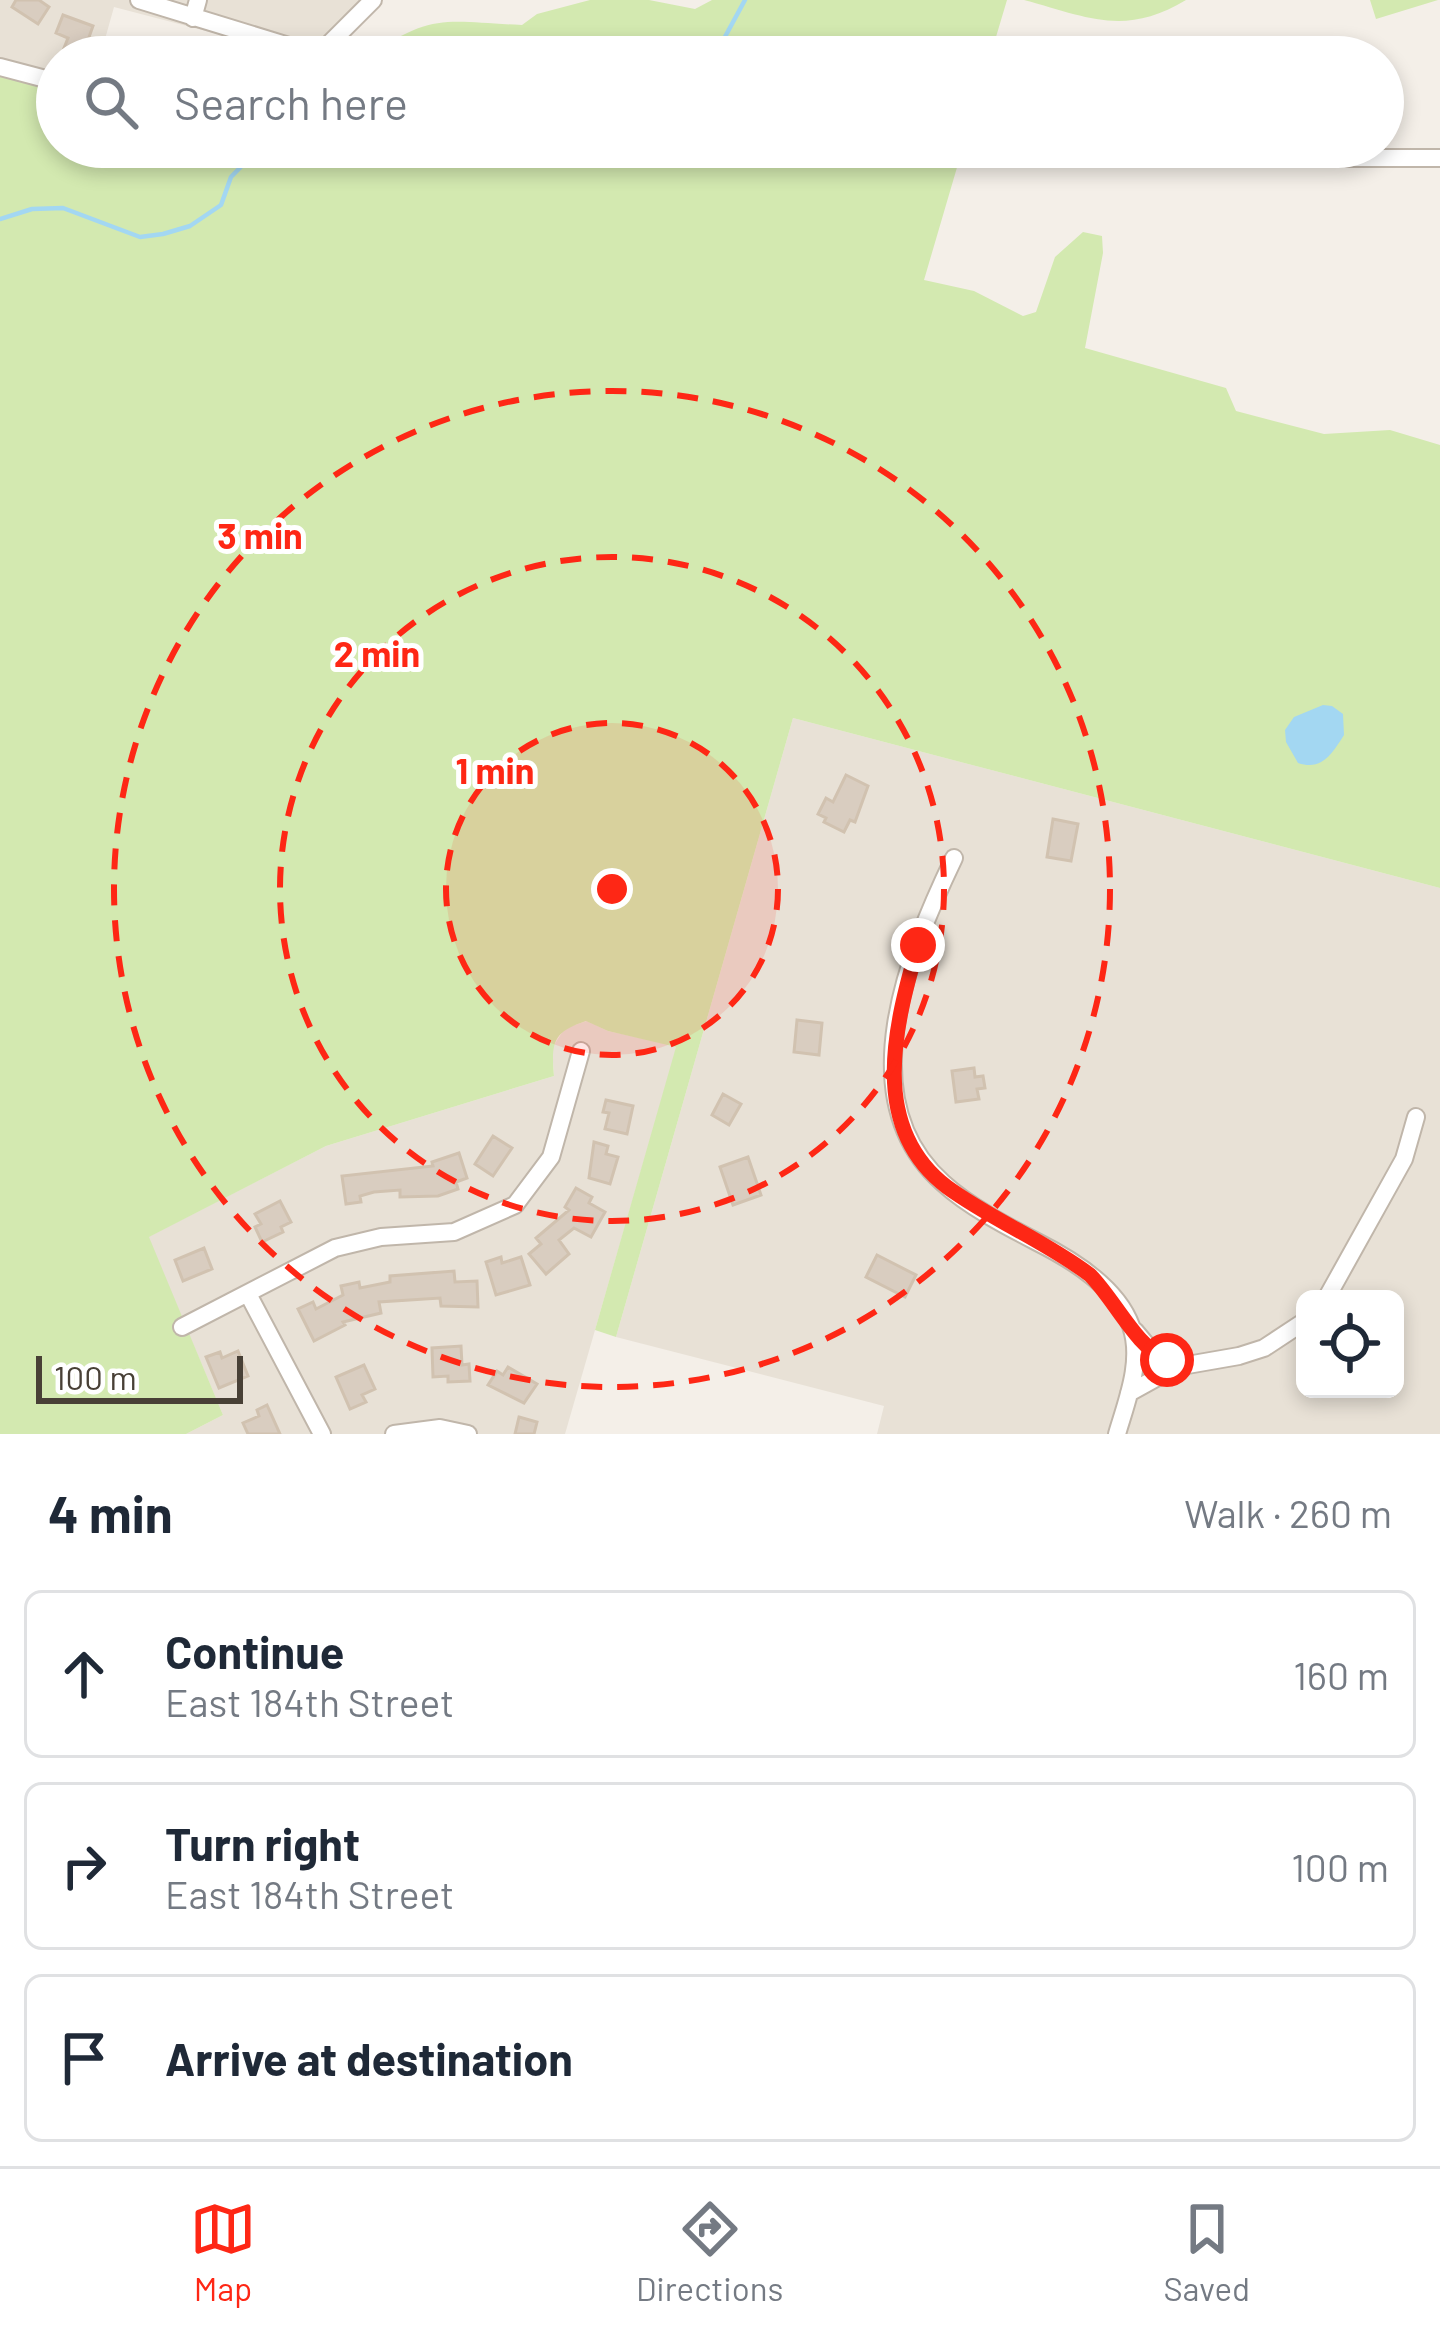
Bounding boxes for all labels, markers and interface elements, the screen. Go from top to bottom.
search box [36,36,1404,168]
icon: search [78,69,144,135]
text: Search here [174,75,408,129]
text: 3 min [217,513,303,556]
text: 2 min [334,631,420,674]
text: 1 min [456,748,534,791]
centre of rings [591,868,633,910]
route end [891,918,945,972]
map controls [1296,1290,1404,1398]
button: locate [1296,1290,1404,1398]
route start [1140,1333,1194,1387]
scale bar [36,1350,243,1403]
text: 100 m [54,1357,137,1397]
text: 4 min [48,1482,173,1543]
text: Walk · 260 m [1184,1489,1392,1536]
text: Continue [165,1624,344,1678]
icon: ahead [51,1641,117,1707]
text: 160 m [1293,1651,1389,1698]
text: East 184th Street [165,1678,454,1725]
text: Turn right [165,1816,360,1870]
icon: right [51,1833,117,1899]
text: 100 m [1291,1843,1389,1890]
text: East 184th Street [165,1870,454,1917]
icon: arrive [51,2025,117,2091]
text: Arrive at destination [165,2031,573,2085]
tab: Map [190,2196,256,2308]
tab: Directions [636,2196,783,2308]
tab: Saved [1163,2196,1250,2308]

